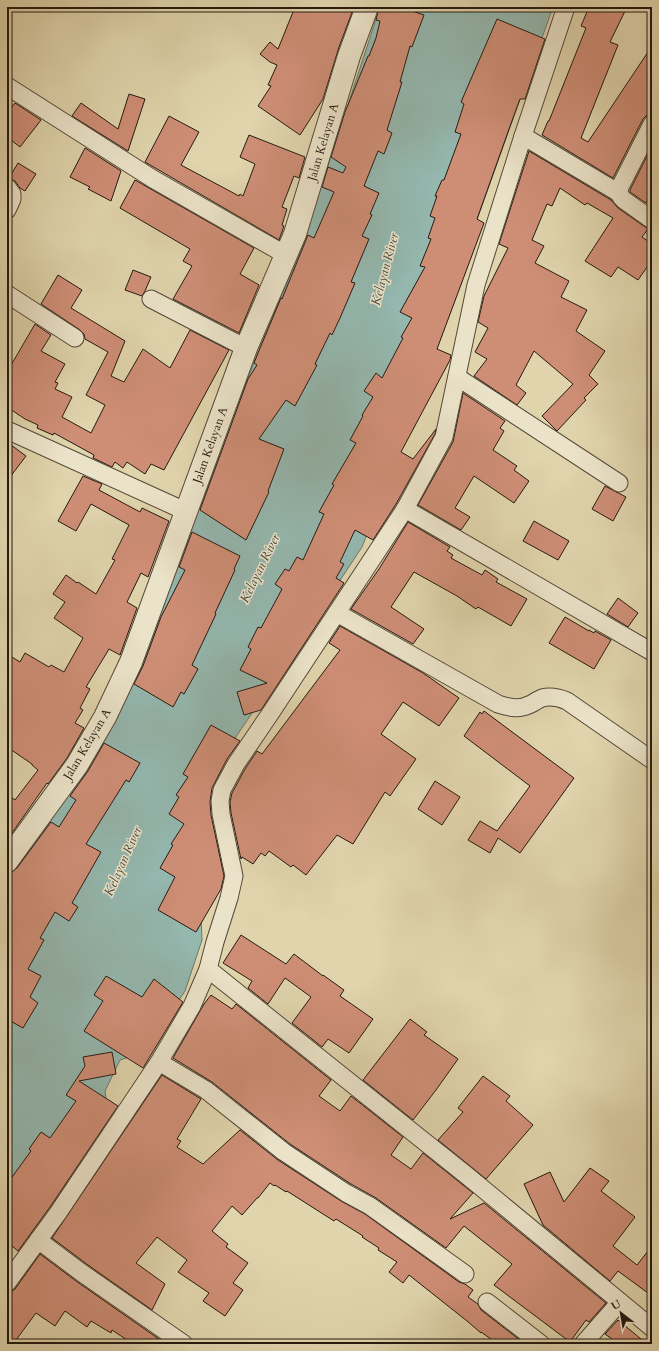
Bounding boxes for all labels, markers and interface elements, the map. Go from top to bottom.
street label: Jalan Kelayan A [303,101,343,185]
water label: Kelayan River [367,230,403,308]
street label: Jalan Kelayan A [188,404,231,487]
water label: Kelayan River [235,530,285,606]
street label: Jalan Kelayan A [58,705,115,784]
water label: Kelayan River [100,823,147,899]
north arrow [601,1293,641,1333]
text: U [608,1296,624,1314]

